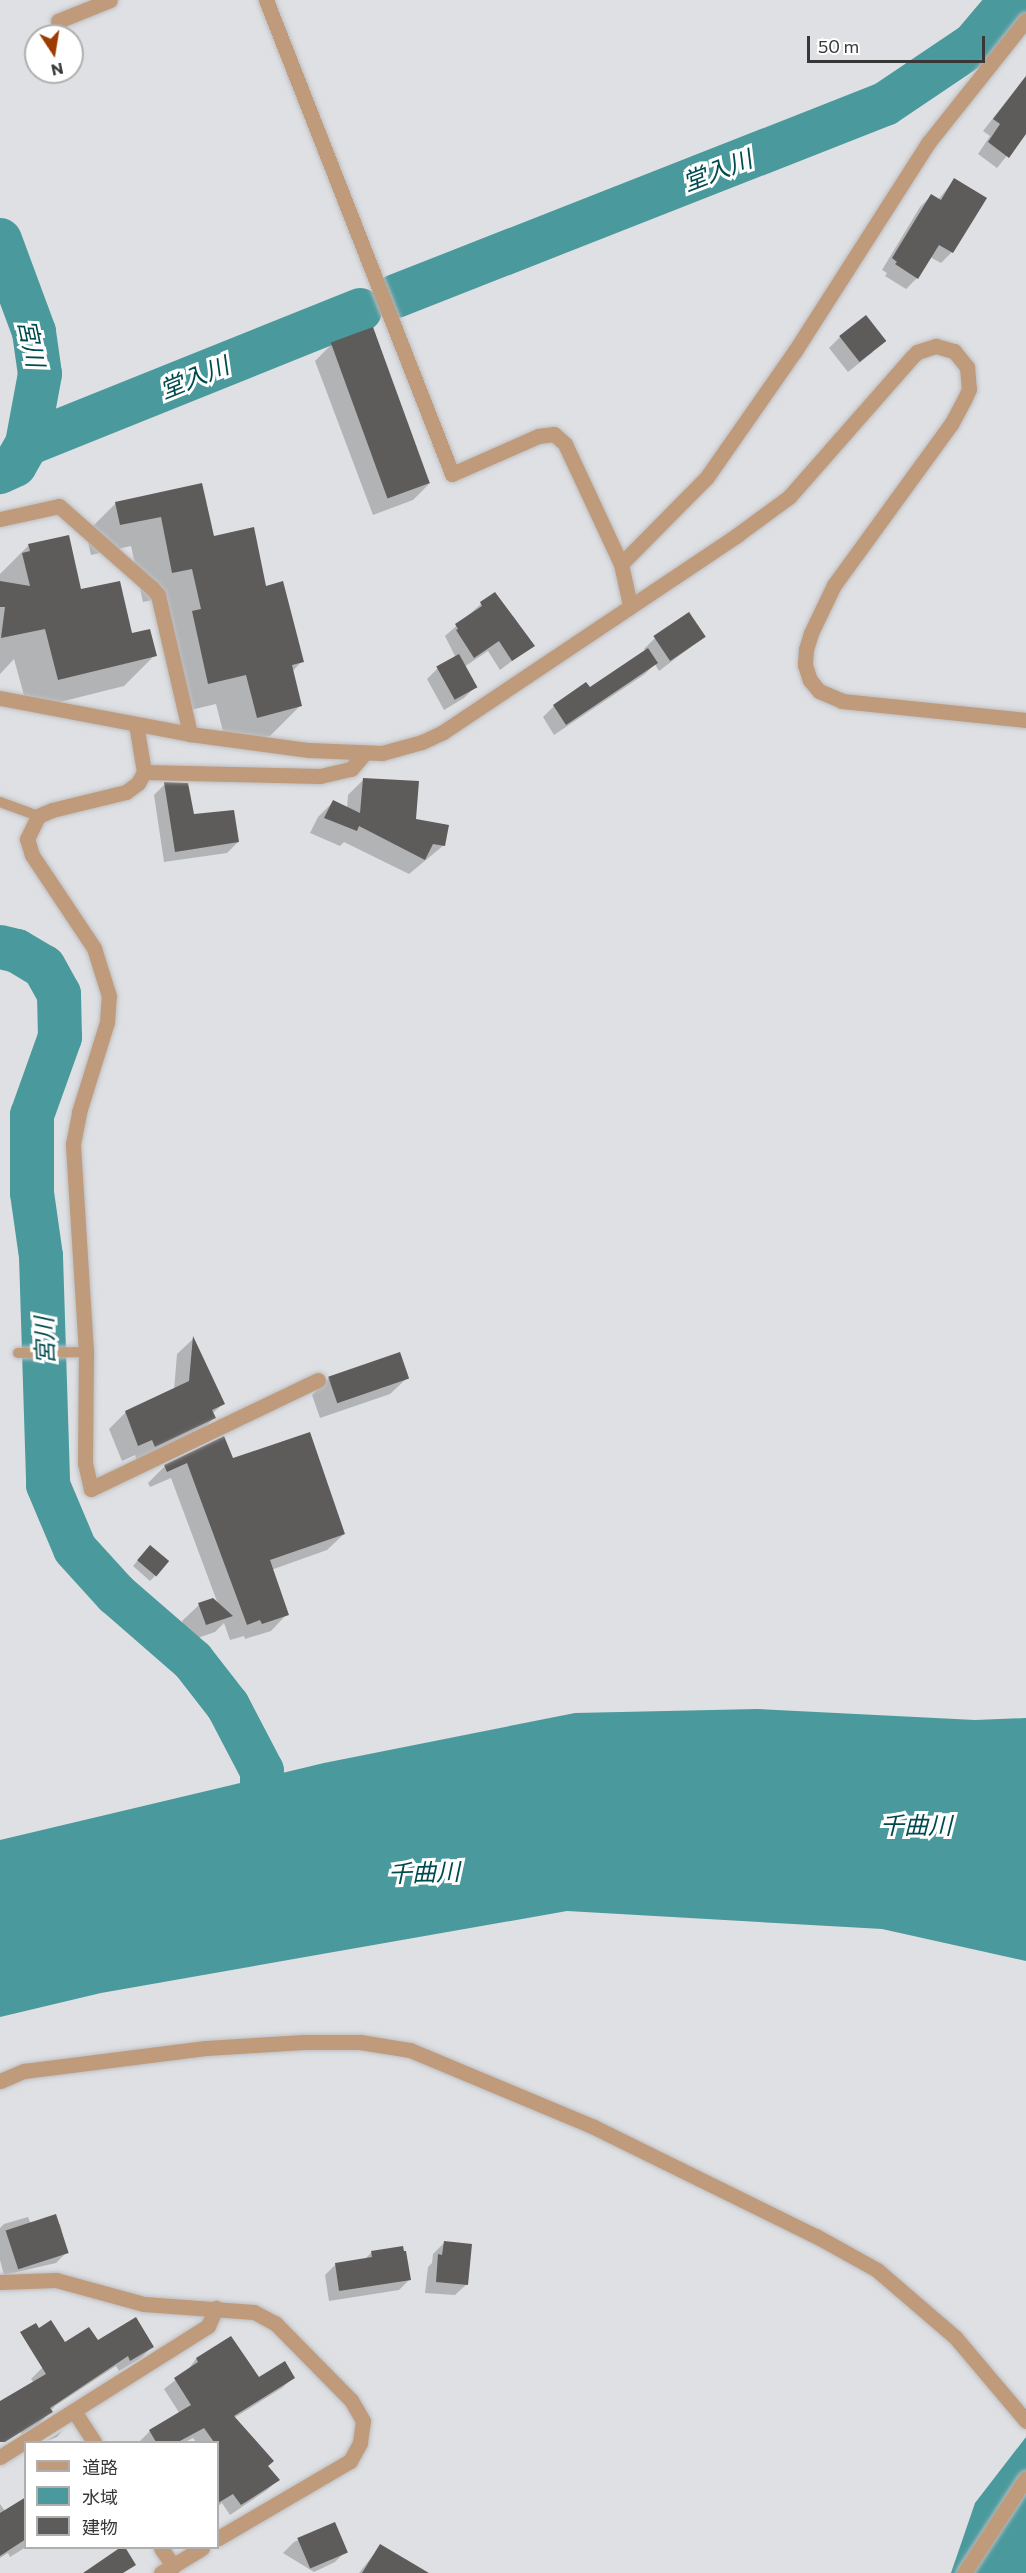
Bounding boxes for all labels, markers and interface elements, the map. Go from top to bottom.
north arrow [24,24,84,84]
scale bar [810,24,988,62]
text: 50 m [818,35,859,57]
text: N [50,60,65,81]
water label: 堂入川 [678,144,756,196]
water label: 宮川 [13,317,51,369]
water label: 堂入川 [155,350,233,404]
water label: 宮川 [29,1317,59,1365]
water label: 千曲川 [880,1811,952,1839]
water label: 千曲川 [388,1856,460,1888]
legend [24,2441,219,2549]
text: 道路 [82,2456,118,2478]
text: 水域 [82,2486,118,2508]
text: 建物 [82,2516,118,2538]

